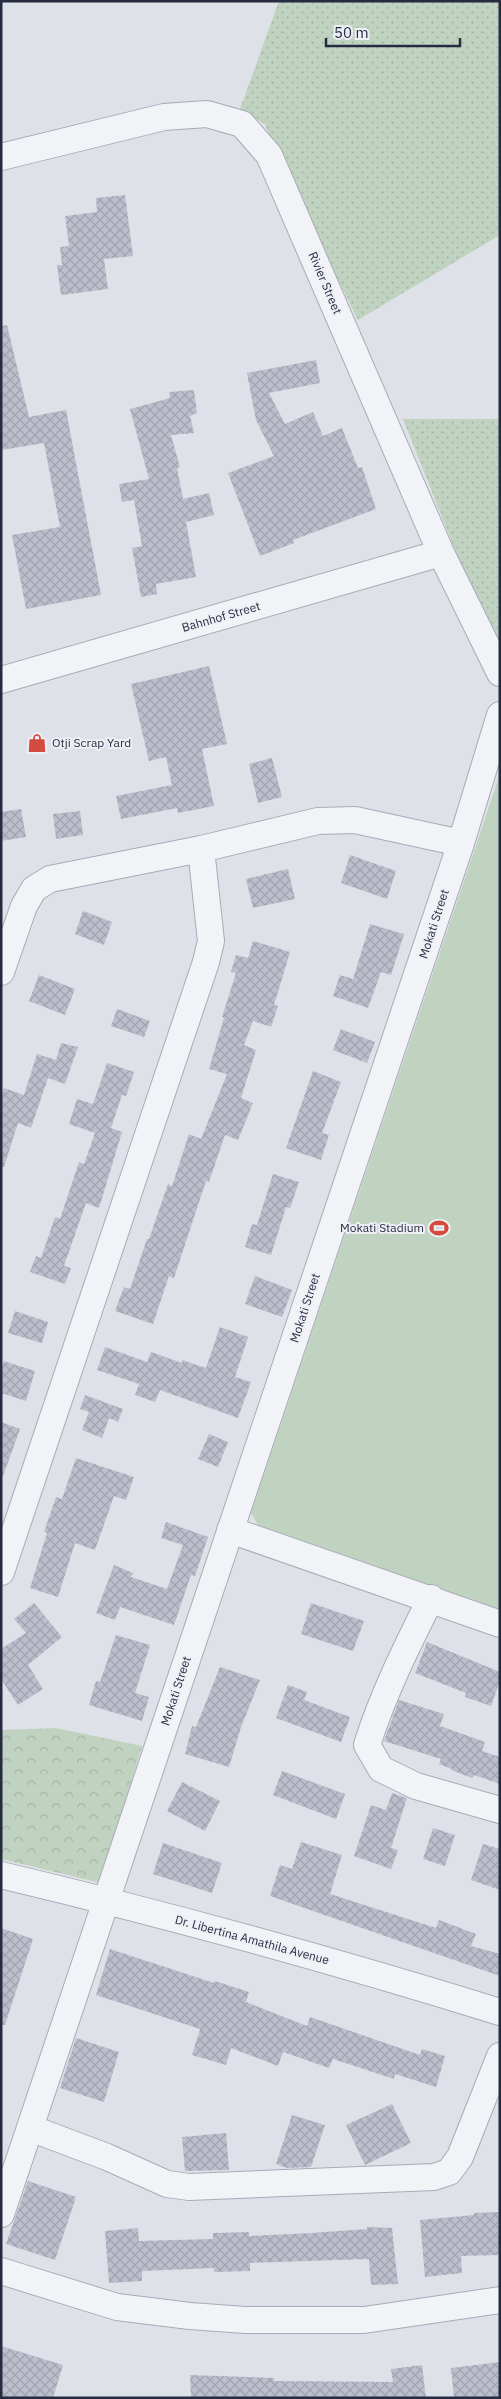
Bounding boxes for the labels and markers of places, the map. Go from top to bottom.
shop icon: Otji Scrap Yard [26,732,48,754]
place label: Otji Scrap Yard [52,735,131,750]
sports icon: Mokati Stadium [428,1217,450,1239]
place label: Mokati Stadium [340,1220,424,1235]

